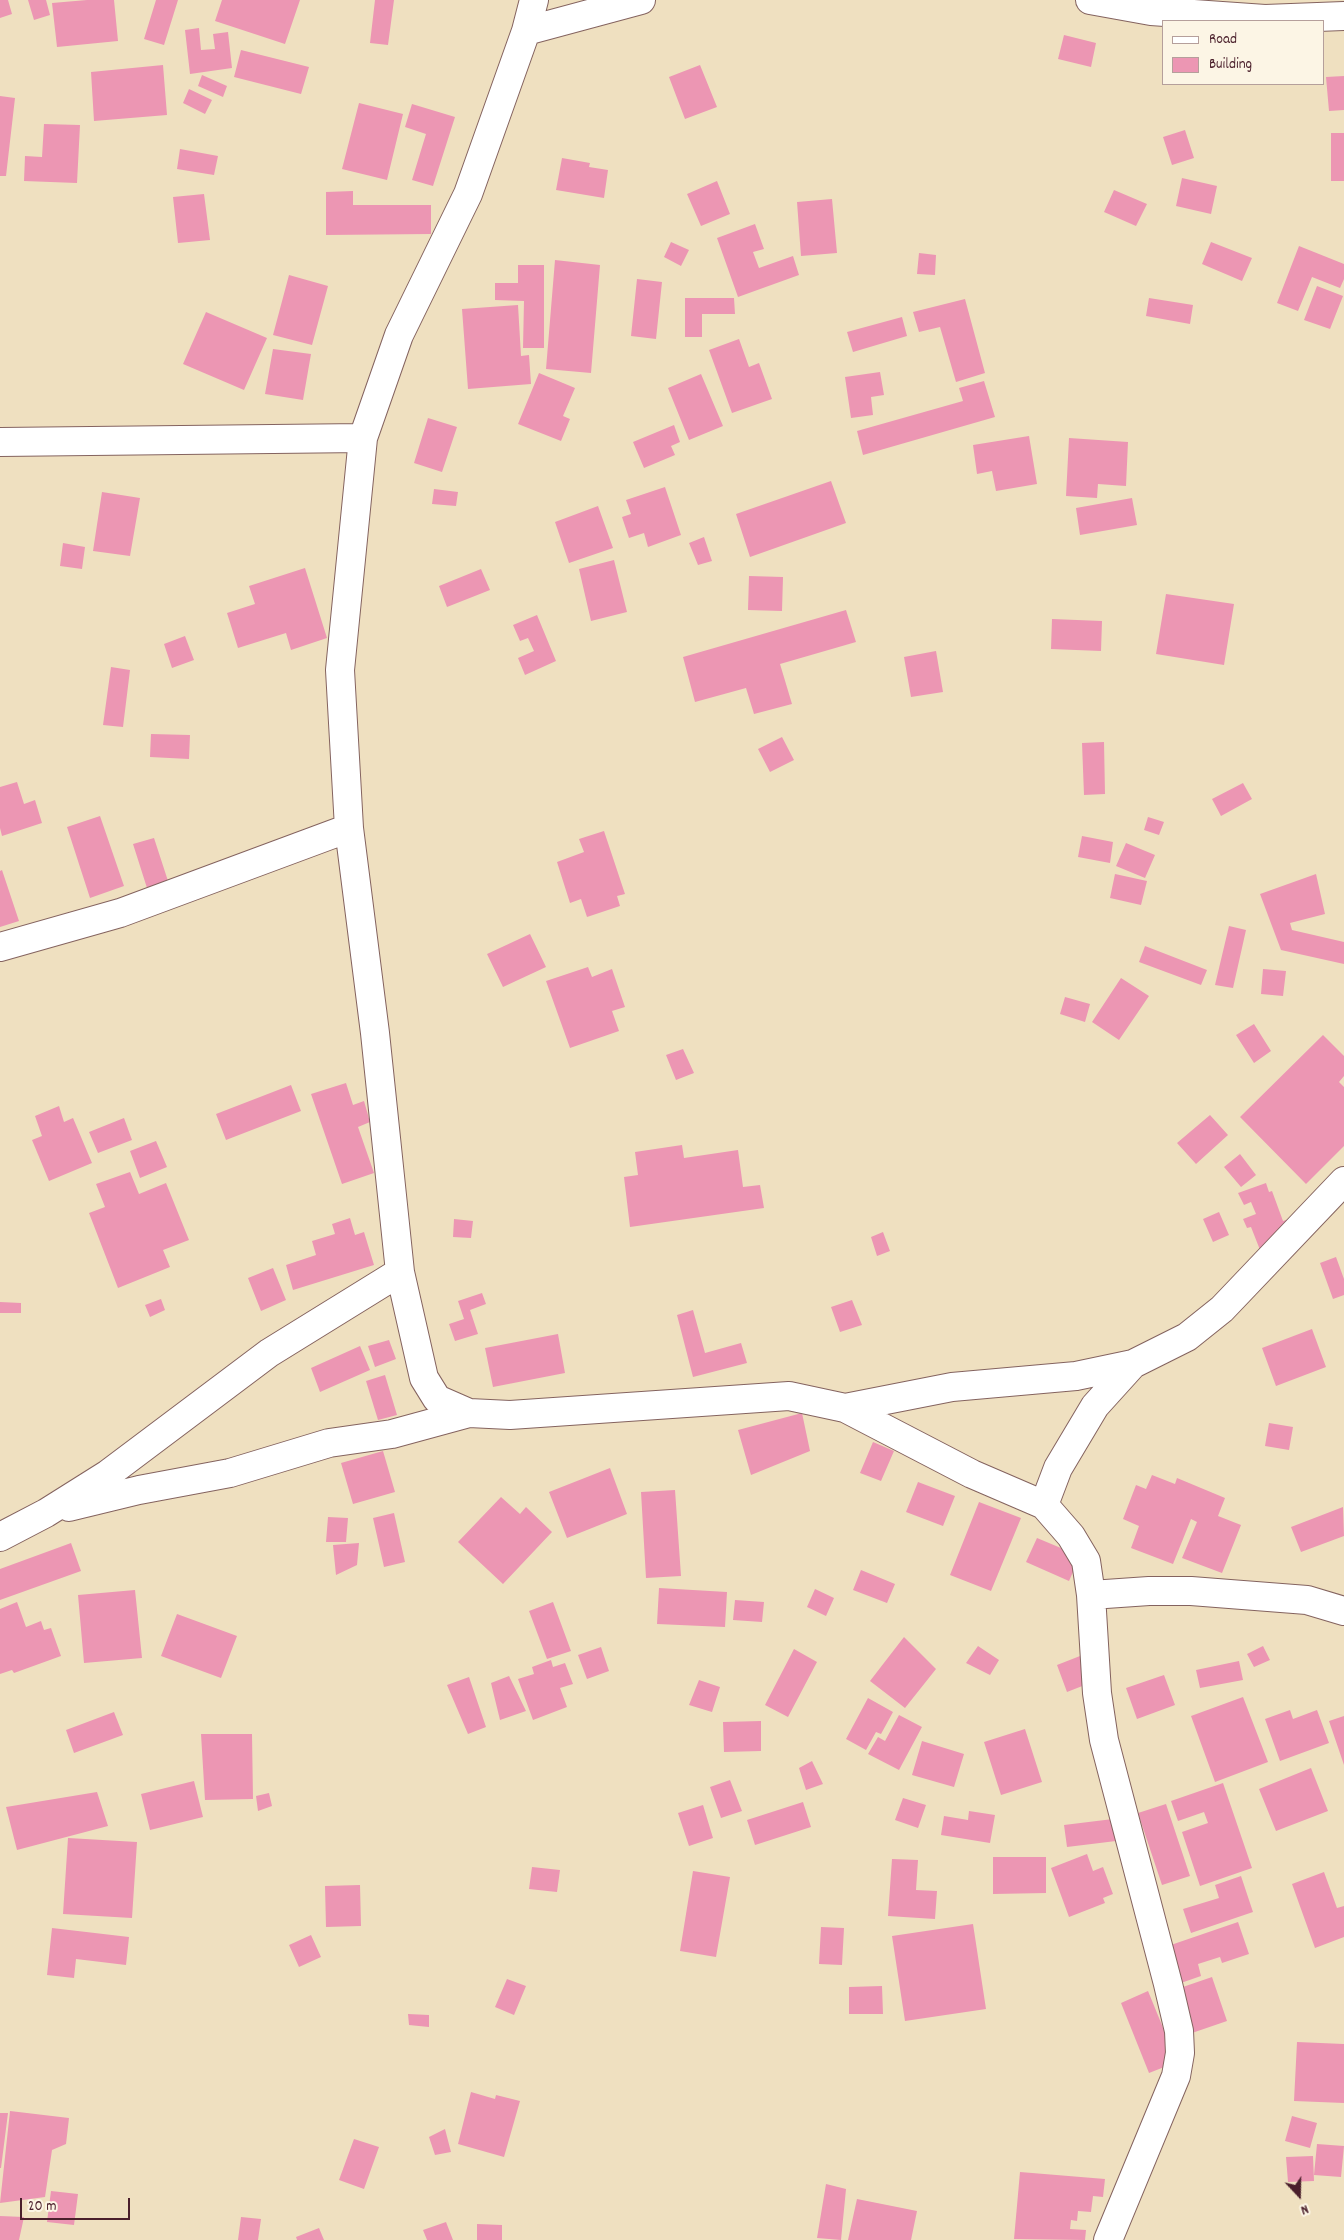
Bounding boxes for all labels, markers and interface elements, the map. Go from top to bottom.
legend [1162,20,1324,85]
text: Road [1209,29,1237,51]
text: Building [1209,54,1252,76]
north arrow [1274,2170,1324,2220]
scale bar [22,2188,132,2220]
text: 20 m [28,2196,56,2218]
text: N [1298,2198,1311,2220]

